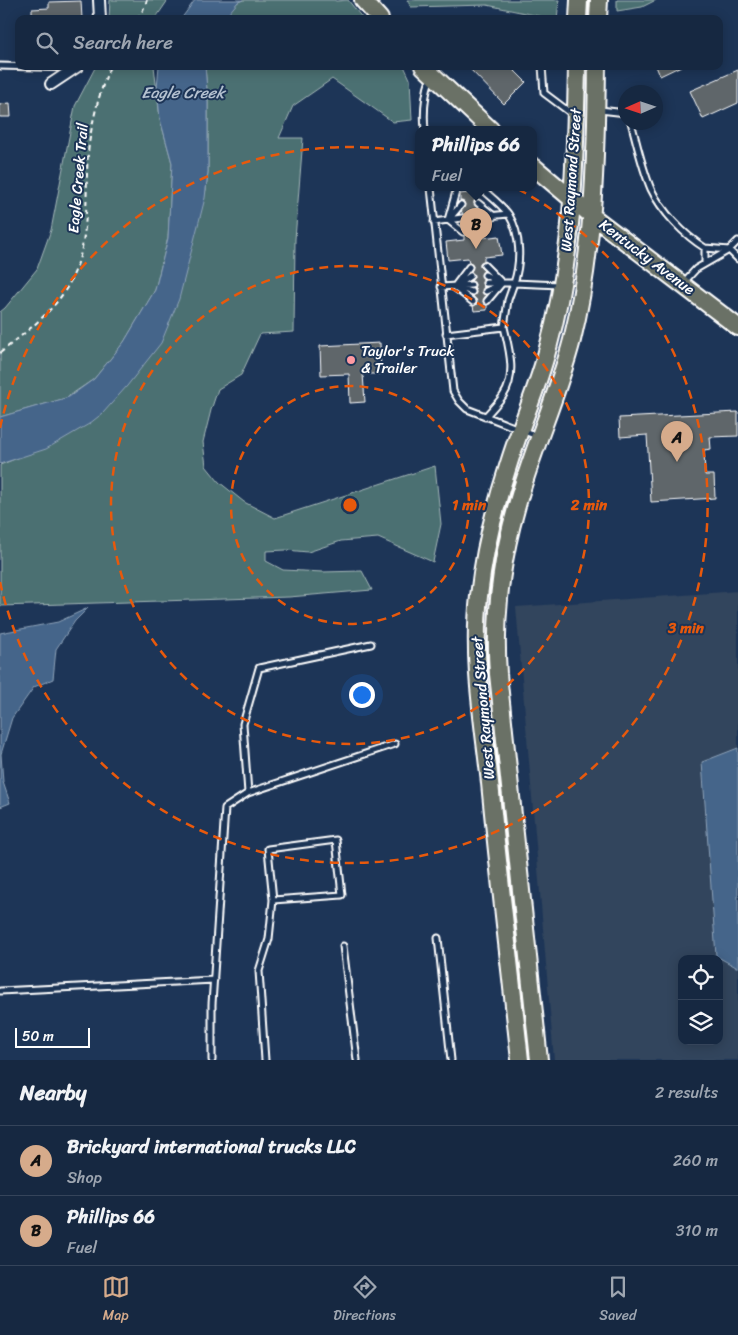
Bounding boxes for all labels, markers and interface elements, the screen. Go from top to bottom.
search box [15,15,723,70]
text: Search here [73,26,173,59]
icon: search [33,29,61,57]
water label: Eagle Creek [142,78,227,107]
north arrow [618,85,663,130]
street label: West Raymond Street [553,107,589,252]
street label: Eagle Creek Trail [60,121,96,234]
popup [415,126,537,191]
text: Phillips 66 [432,128,520,161]
text: Fuel [432,161,462,190]
pin: B [460,208,492,249]
street label: Kentucky Avenue [593,212,701,302]
place label: Taylor's Truck & Trailer [361,338,455,381]
marker: Taylor's Truck & Trailer [345,354,357,366]
pin: A [661,421,693,462]
text: 1 min [452,492,487,518]
text: 2 min [570,492,608,518]
centre of rings [341,496,359,514]
text: 3 min [667,615,705,641]
street label: West Raymond Street [464,635,502,781]
your location [349,682,375,708]
map controls [678,955,723,1045]
button: locate [678,955,723,1000]
button: layers [678,1000,723,1045]
text: 50 m [22,1024,54,1049]
scale bar [15,1025,90,1048]
text: Nearby [20,1074,86,1112]
text: 2 results [655,1078,718,1107]
text: Brickyard international trucks LLC [67,1130,356,1163]
text: A [31,1146,41,1175]
text: 260 m [673,1146,718,1175]
text: Shop [67,1163,102,1192]
text: Phillips 66 [67,1200,155,1233]
text: B [31,1216,41,1245]
text: 310 m [676,1216,718,1245]
text: Fuel [67,1233,97,1262]
tab: Map [102,1273,130,1328]
tab: Directions [333,1273,396,1328]
tab: Saved [599,1273,636,1328]

